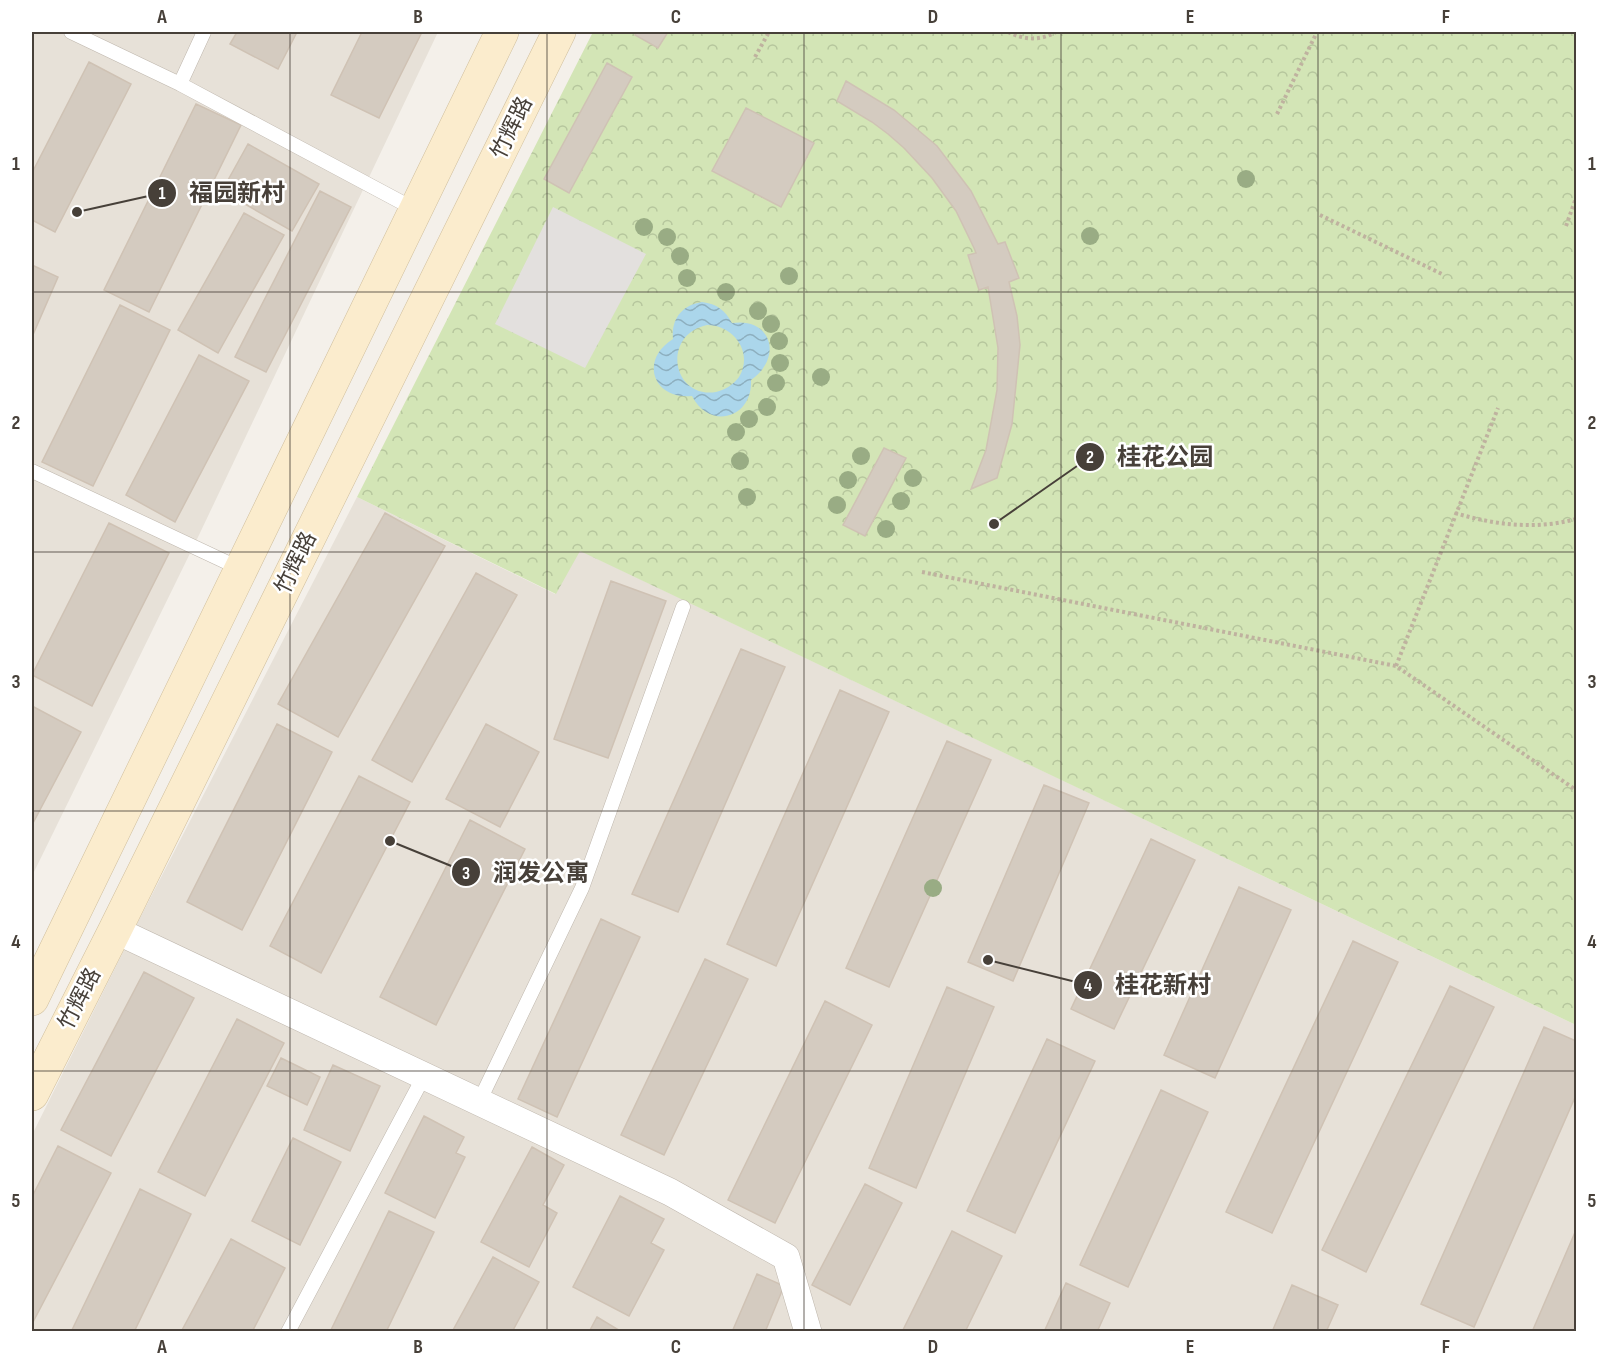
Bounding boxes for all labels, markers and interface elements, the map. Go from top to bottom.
text: A [156,5,167,29]
text: B [413,5,423,29]
text: C [671,5,681,29]
text: D [928,5,938,29]
text: E [1186,5,1194,29]
text: F [1442,5,1450,29]
street label: 竹辉路 [485,92,539,164]
text: 1 [12,152,20,176]
text: 1 [1588,152,1596,176]
callout: 福园新村 [147,172,297,214]
text: 福园新村 [189,179,285,208]
text: 1 [158,183,166,204]
text: 2 [12,411,20,435]
text: 2 [1588,411,1596,435]
callout: 桂花公园 [1075,436,1225,478]
text: 桂花公园 [1117,443,1213,472]
text: 2 [1086,447,1094,468]
street label: 竹辉路 [269,527,323,599]
text: 3 [12,670,21,694]
text: 3 [1588,670,1597,694]
callout: 润发公寓 [451,851,601,893]
text: 润发公寓 [493,859,589,888]
text: 3 [462,863,470,884]
text: 4 [11,930,21,954]
text: 4 [1587,930,1597,954]
street label: 竹辉路 [53,963,107,1035]
callout: 桂花新村 [1073,964,1223,1006]
text: 桂花新村 [1115,971,1211,1000]
text: 4 [1084,975,1093,996]
text: 5 [12,1189,21,1213]
text: 5 [1588,1189,1597,1213]
text: A [156,1335,167,1359]
text: B [413,1335,423,1359]
text: C [671,1335,681,1359]
text: D [928,1335,938,1359]
text: E [1186,1335,1194,1359]
text: F [1442,1335,1450,1359]

